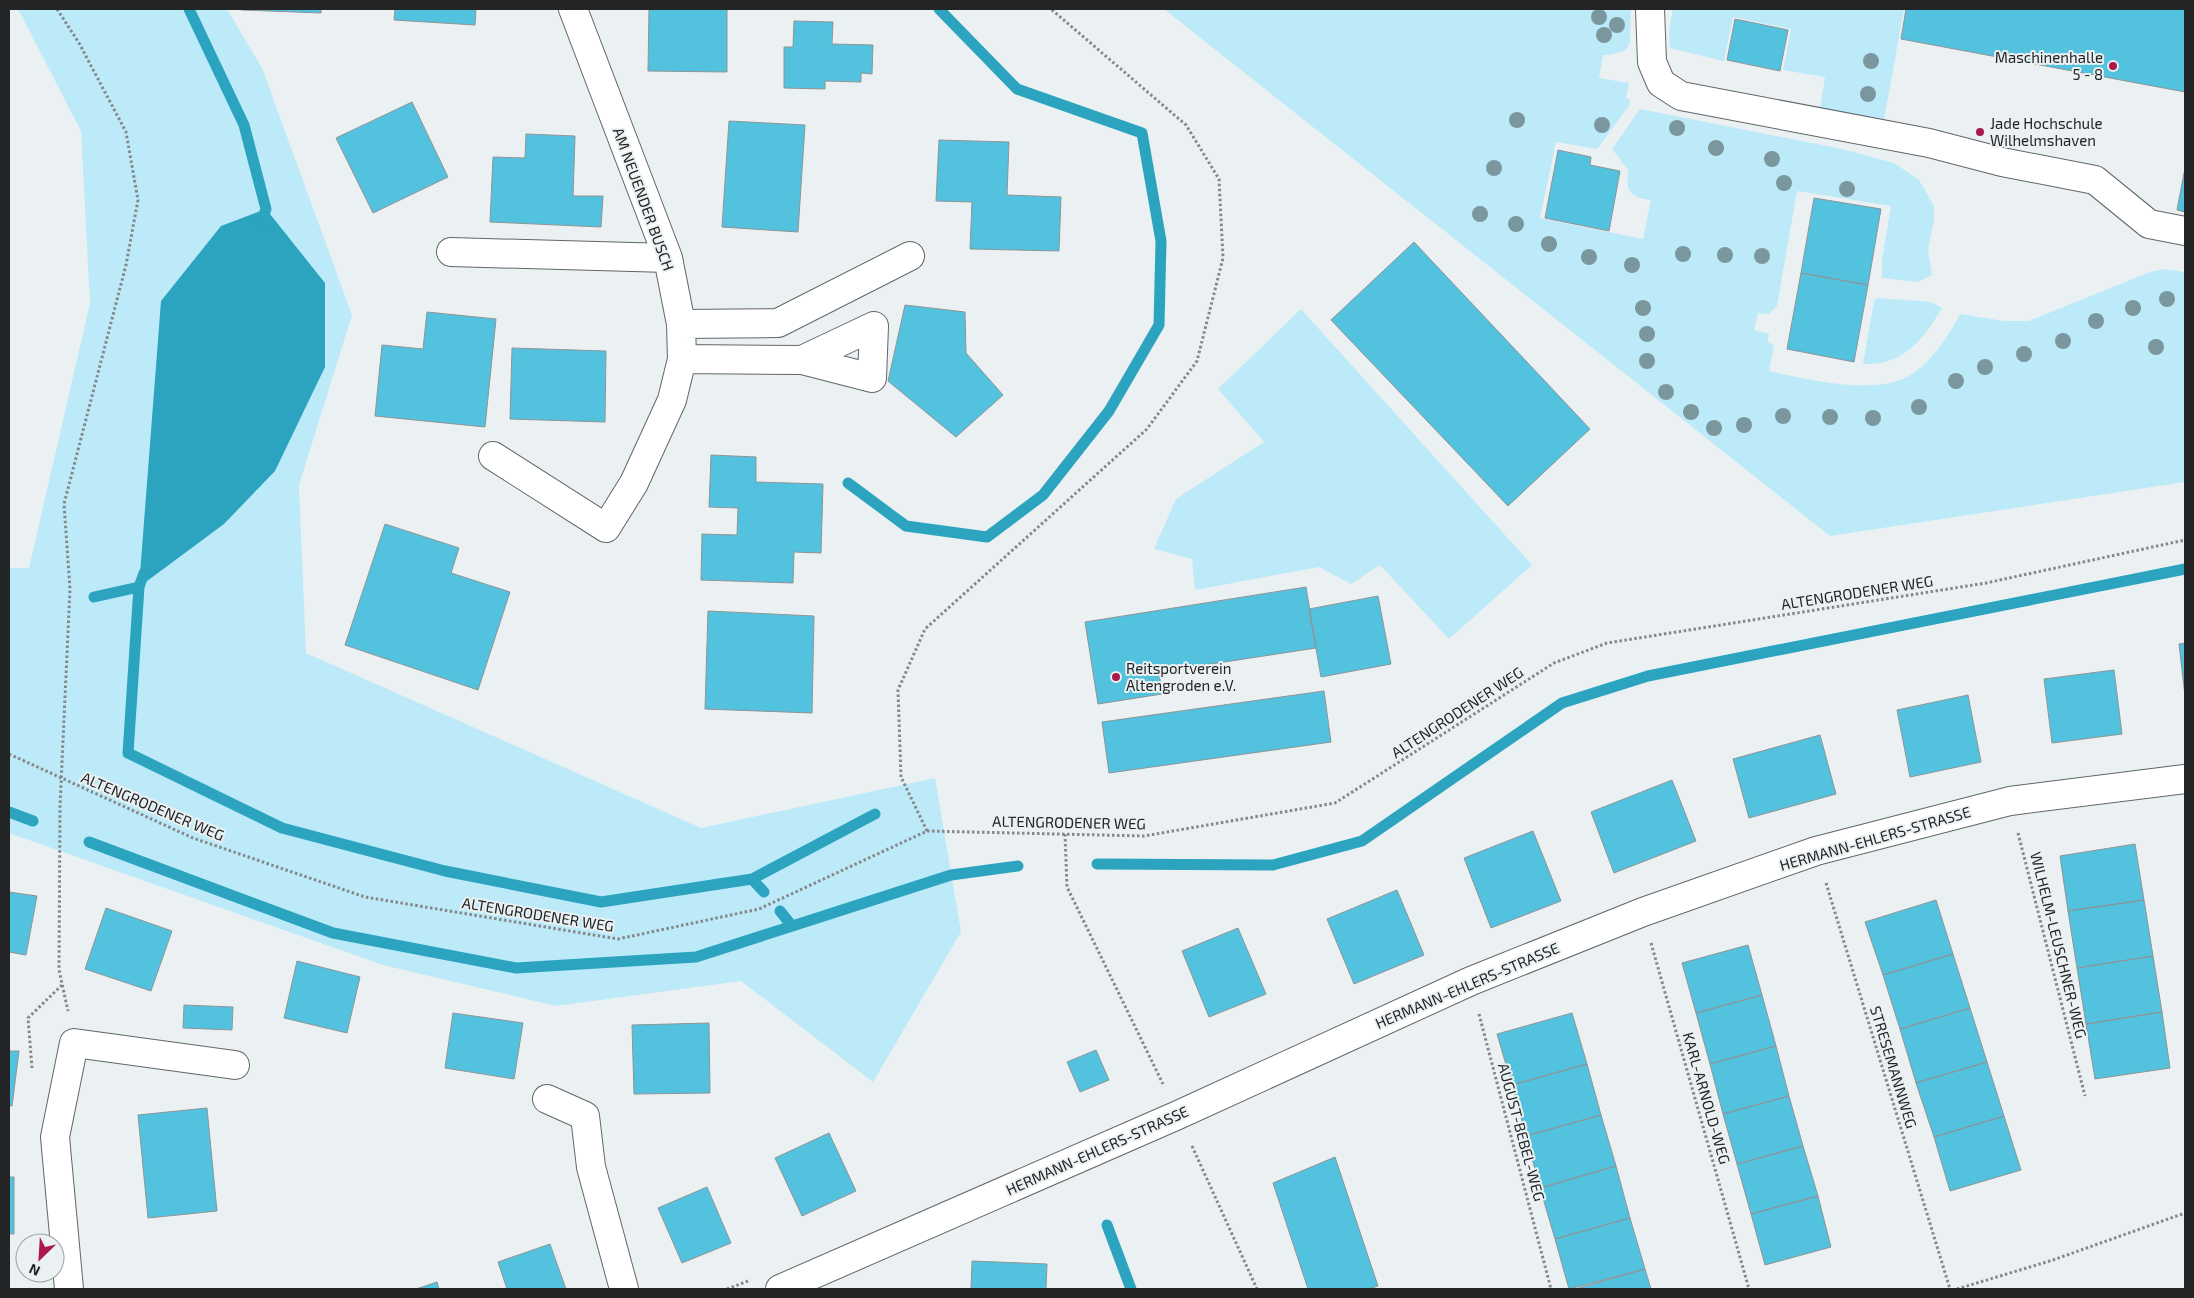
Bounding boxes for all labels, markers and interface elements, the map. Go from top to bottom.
place label: Maschinenhalle 5 - 8 [1995,48,2103,83]
marker: Maschinenhalle 5 - 8 [2107,60,2119,72]
place label: Jade Hochschule Wilhelmshaven [1990,114,2103,149]
street label: AM NEUENDER BUSCH [610,125,678,273]
marker: Jade Hochschule Wilhelmshaven [1974,126,1986,138]
street label: ALTENGRODENER WEG [1780,571,1934,613]
place label: Reitsportverein Altengroden e.V. [1126,659,1236,694]
street label: ALTENGRODENER WEG [1388,663,1526,761]
marker: Reitsportverein Altengroden e.V. [1110,671,1122,683]
street label: ALTENGRODENER WEG [79,768,227,844]
street label: HERMANN-EHLERS-STRASSE [1777,802,1973,874]
street label: ALTENGRODENER WEG [992,812,1146,832]
street label: WILHELM-LEUSCHNER-WEG [2027,850,2091,1040]
street label: ALTENGRODENER WEG [461,893,615,935]
street label: HERMANN-EHLERS-STRASSE [1372,938,1562,1032]
street label: STRESEMANNWEG [1867,1004,1921,1130]
street label: KARL-ARNOLD-WEG [1680,1030,1734,1166]
street label: AUGUST-BEBEL-WEG [1495,1061,1549,1203]
street label: HERMANN-EHLERS-STRASSE [1003,1102,1191,1198]
north arrow [15,1233,65,1283]
text: N [26,1260,42,1280]

